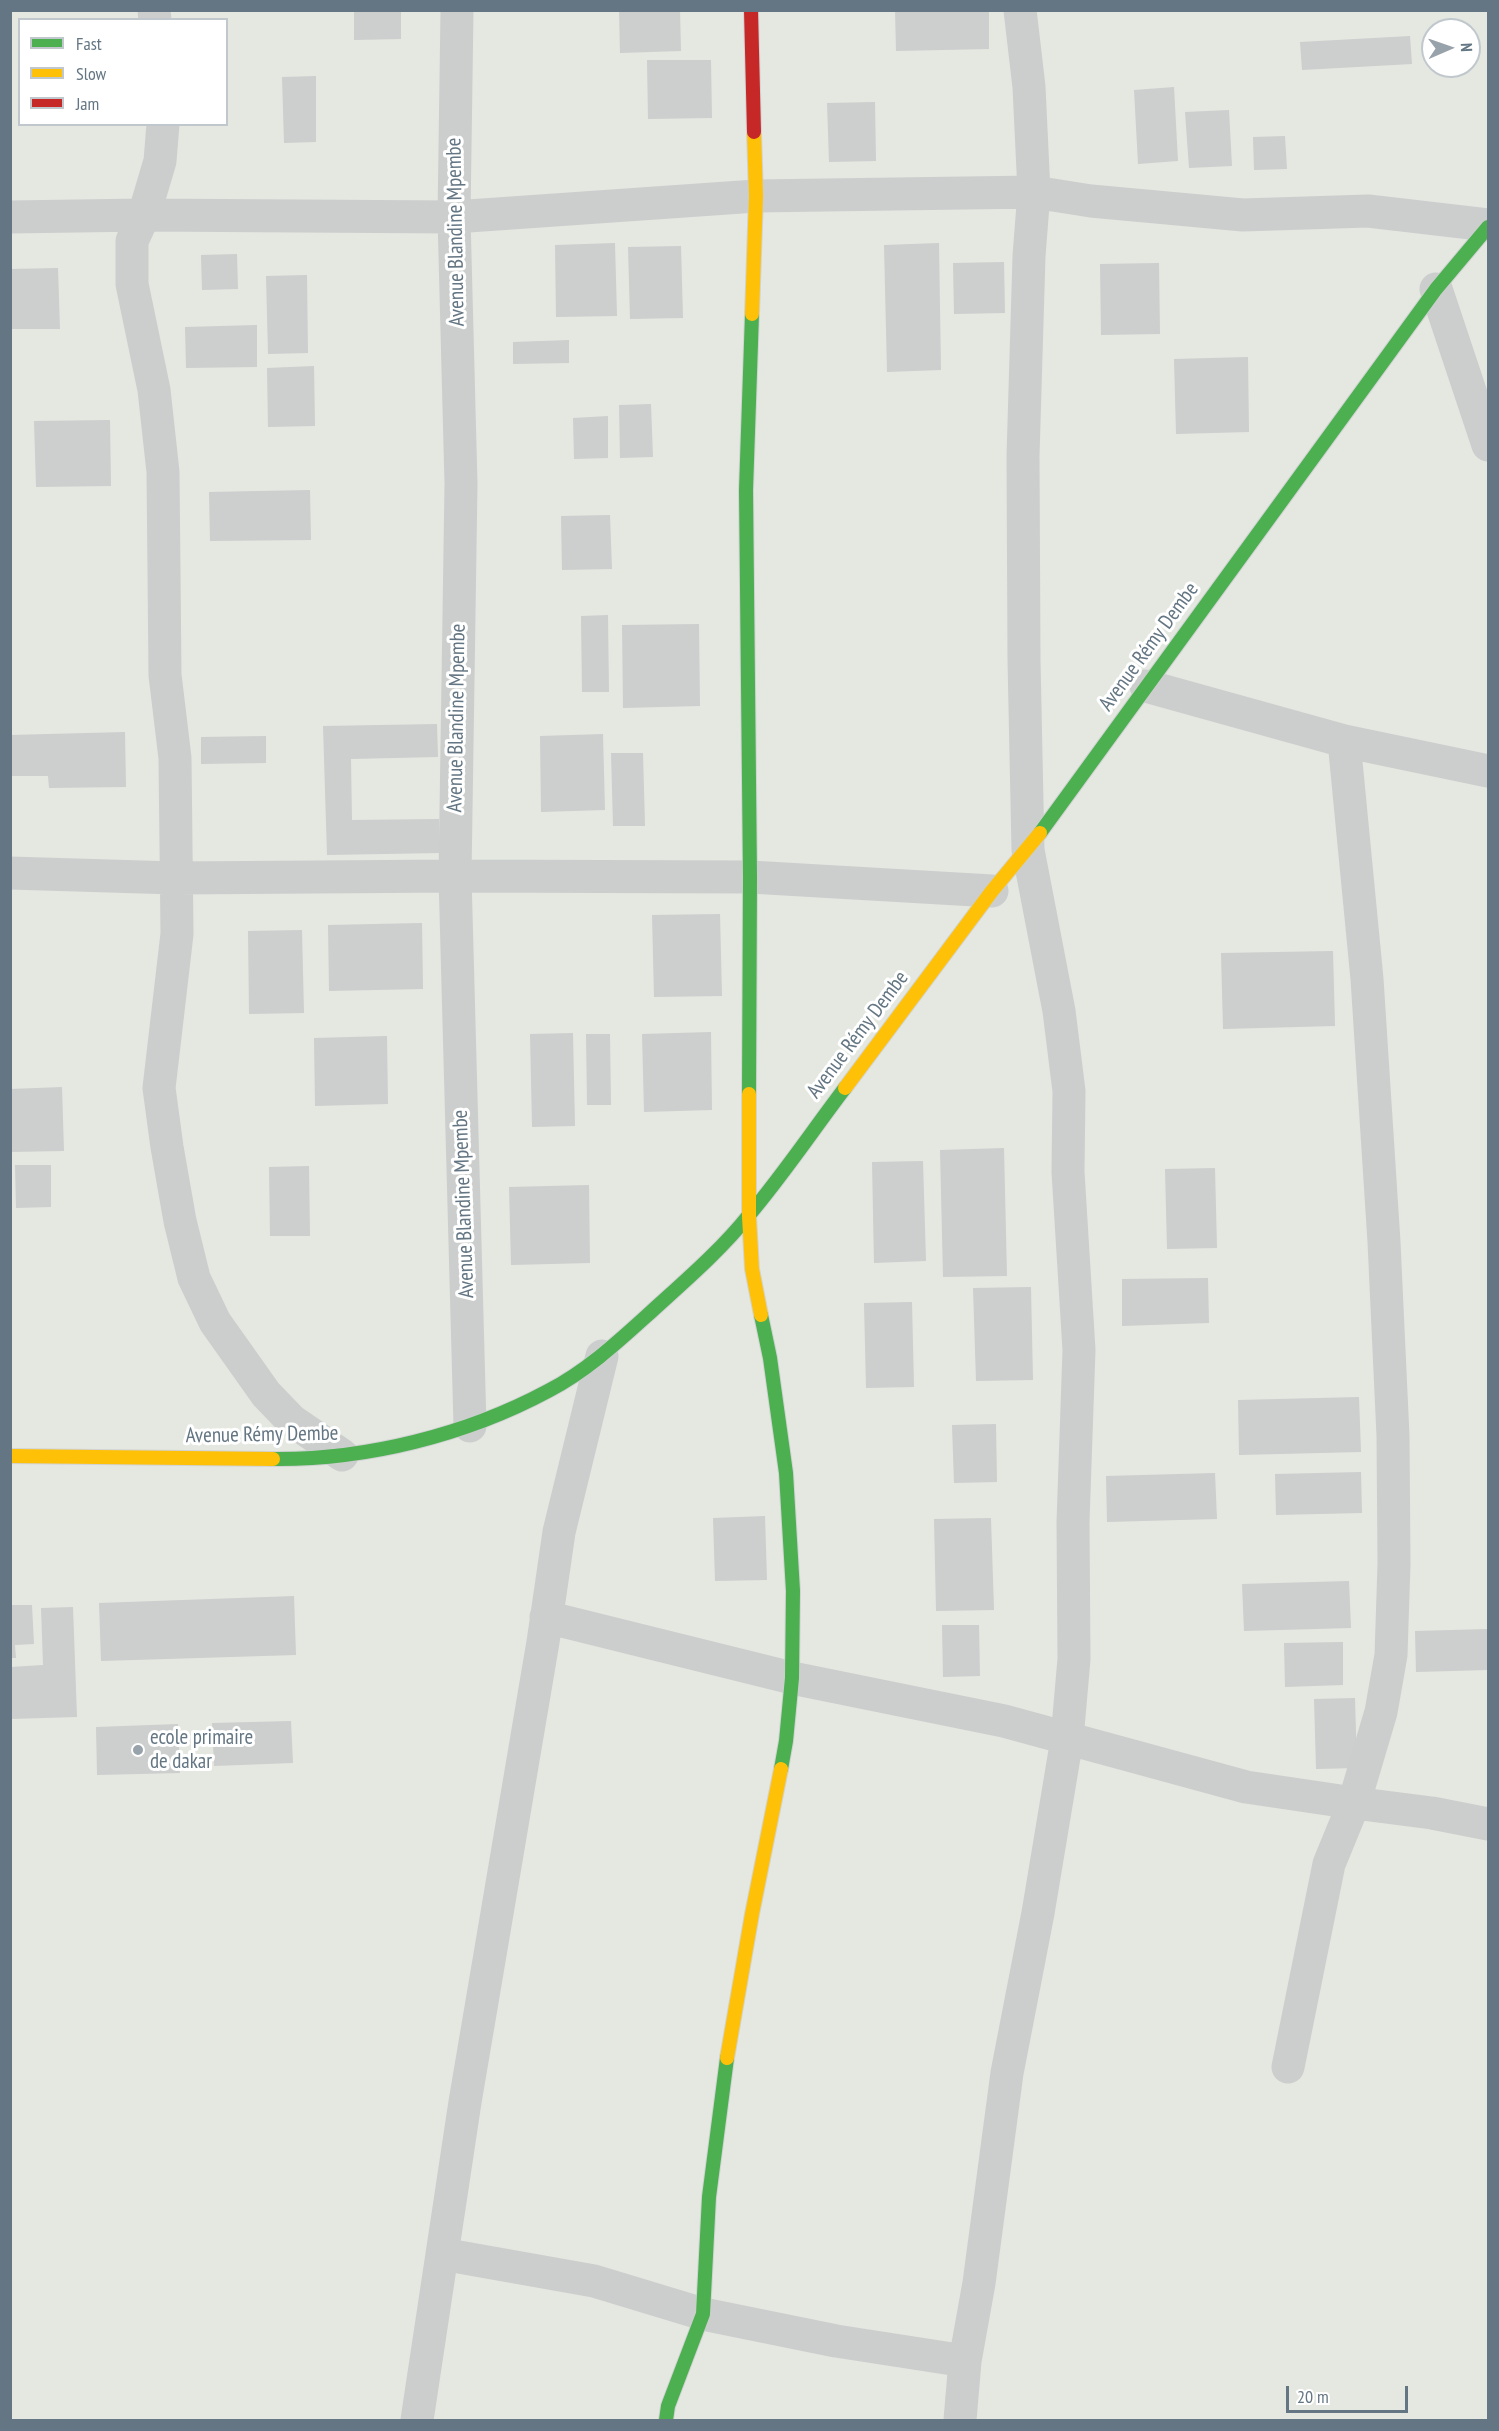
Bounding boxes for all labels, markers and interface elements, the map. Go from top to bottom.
legend [18,18,228,126]
north arrow [1421,18,1481,78]
text: Fast [76,32,102,55]
text: N [1457,43,1477,52]
text: Slow [76,62,106,85]
text: Jam [76,92,99,115]
street label: Avenue Blandine Mpembe [442,137,470,327]
street label: Avenue Rémy Dembe [1094,578,1204,716]
street label: Avenue Blandine Mpembe [443,623,471,813]
street label: Avenue Rémy Dembe [802,966,914,1104]
street label: Avenue Blandine Mpembe [448,1109,480,1299]
street label: Avenue Rémy Dembe [185,1421,339,1449]
place label: ecole primaire de dakar [150,1725,253,1775]
marker: ecole primaire de dakar [131,1743,145,1757]
scale bar [1289,2374,1410,2412]
text: 20 m [1297,2385,1329,2408]

